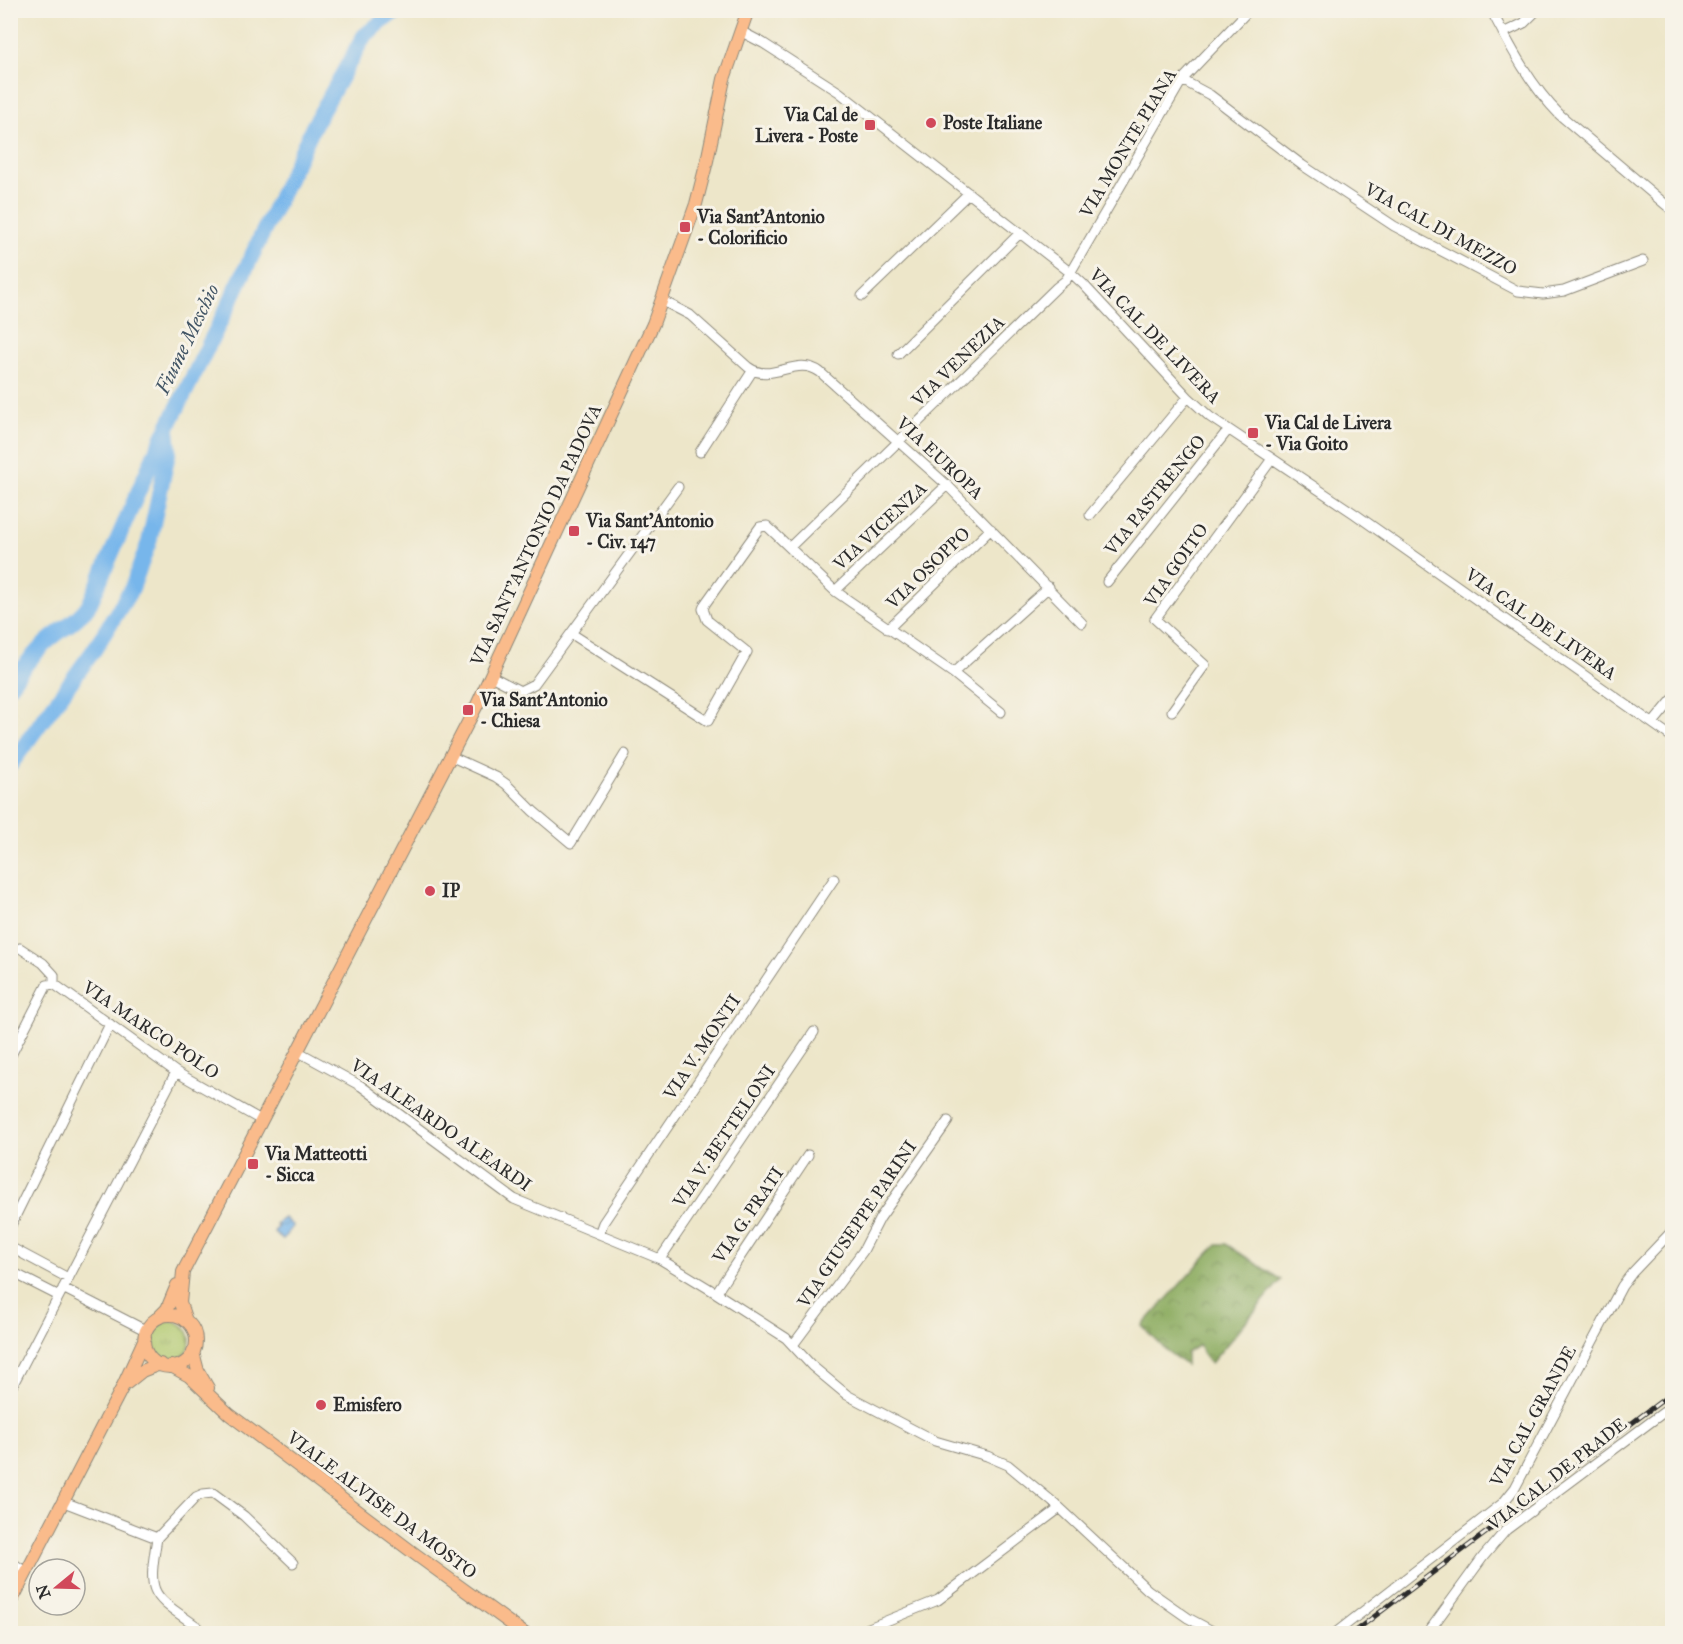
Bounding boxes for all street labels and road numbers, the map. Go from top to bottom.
street label: VIA MONTE PIANA [1074,65,1181,222]
street label: VIA CAL DI MEZZO [1360,177,1521,280]
street label: VIA CAL DE LIVERA [1084,263,1225,408]
street label: VIA VENEZIA [906,311,1009,412]
street label: VIA SANT'ANTONIO DA PADOVA [465,401,606,670]
street label: VIA EUROPA [891,411,988,504]
street label: VIA PASTRENGO [1099,430,1210,560]
street label: VIA VICENZA [828,477,931,576]
street label: VIA GOITO [1139,519,1213,612]
street label: VIA OSOPPO [881,523,975,614]
street label: VIA CAL DE LIVERA [1460,563,1621,685]
street label: VIA MARCO POLO [78,976,223,1084]
street label: VIA V. MONTI [658,990,745,1105]
street label: VIA ALEARDO ALEARDI [345,1053,536,1196]
street label: VIA V. BETTELONI [668,1060,780,1212]
street label: VIA GIUSEPPE PARINI [792,1136,921,1313]
street label: VIA G. PRATI [707,1162,788,1268]
street label: VIA CAL GRANDE [1485,1342,1581,1491]
street label: VIA CAL DE PRADE [1482,1413,1631,1536]
street label: VIALE ALVISE DA MOSTO [282,1426,481,1584]

